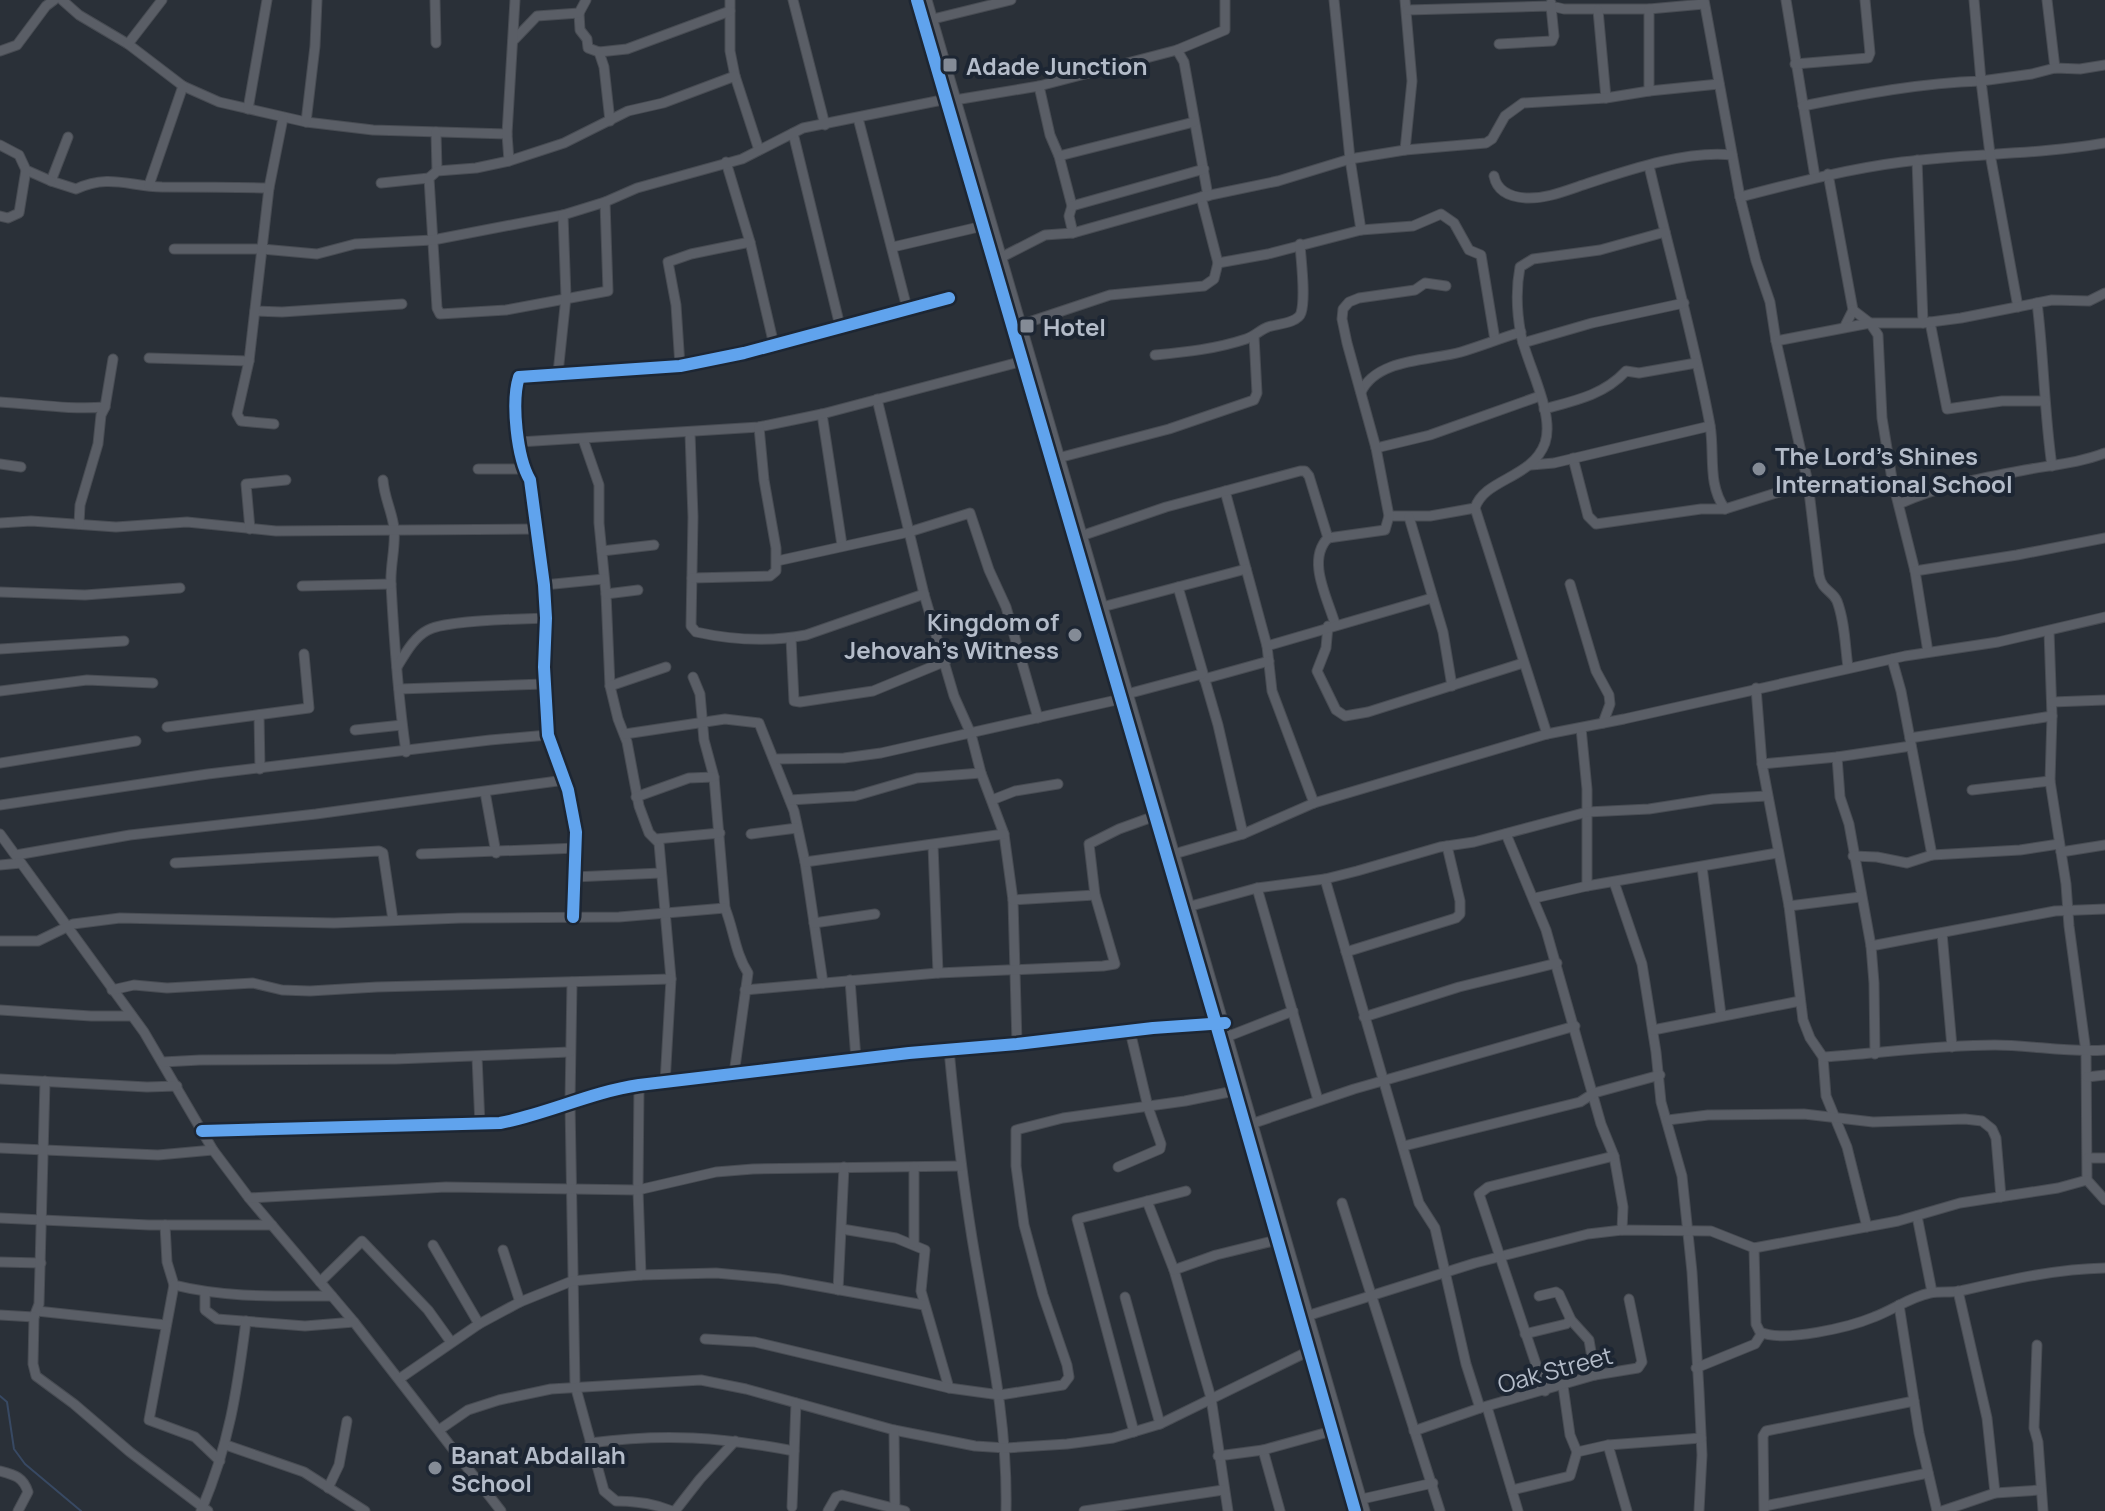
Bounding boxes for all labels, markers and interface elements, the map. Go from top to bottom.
place label: Adade Junction [966,49,1147,82]
marker: Adade Junction [941,56,959,74]
place label: Hotel [1043,310,1106,343]
marker: Hotel [1018,317,1036,335]
place label: The Lord’s Shines International School [1775,439,2013,500]
marker: The Lord’s Shines International School [1750,460,1768,478]
place label: Kingdom of Jehovah's Witness [844,605,1059,666]
marker: Kingdom of Jehovah's Witness [1066,626,1084,644]
street label: Oak Street [1494,1338,1616,1400]
place label: Banat Abdallah School [451,1438,626,1499]
marker: Banat Abdallah School [426,1459,444,1477]

